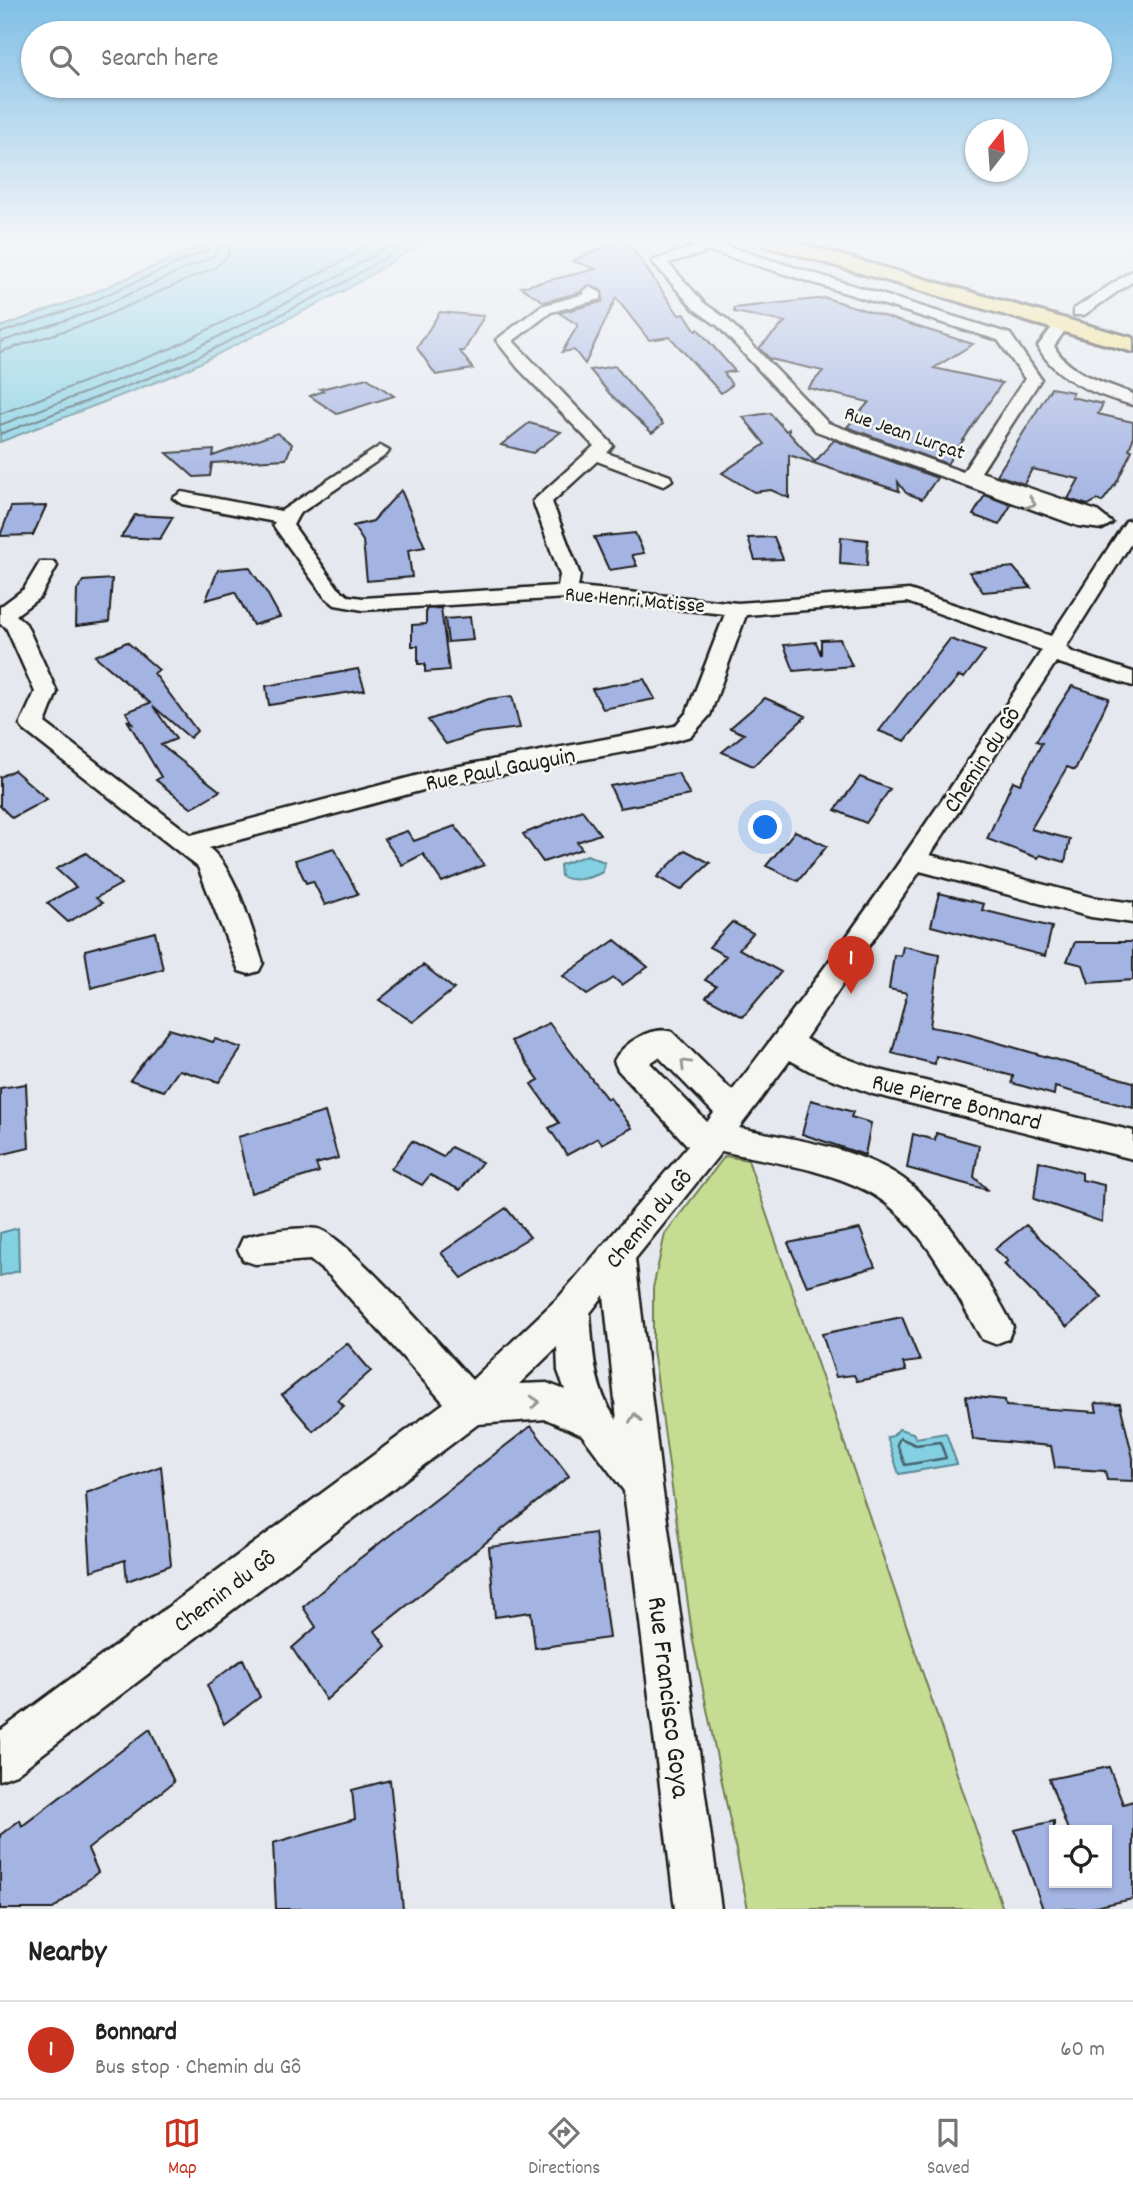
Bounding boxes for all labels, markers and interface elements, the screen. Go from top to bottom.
search box [21,21,1112,98]
icon: search [45,41,83,79]
text: Search here [101,41,219,78]
north arrow [965,119,1028,182]
street label: Rue Jean Lurçat [840,400,969,470]
one-way arrow [1025,495,1037,509]
street label: Rue Henri Matisse [564,581,706,623]
street label: Chemin du Gô [936,701,1031,821]
street label: Rue Paul Gauguin [423,740,578,802]
your location [748,810,782,844]
pin: 1 [828,936,874,994]
one-way arrow [680,1060,693,1073]
street label: Rue Pierre Bonnard [868,1066,1045,1141]
street label: Chemin du Gô [598,1163,702,1277]
one-way arrow [529,1395,540,1410]
one-way arrow [628,1412,643,1424]
street label: Chemin du Gô [167,1542,284,1642]
street label: Rue Francisco Goya [634,1595,698,1802]
map controls [1049,1825,1112,1888]
button: locate [1049,1825,1112,1888]
text: Nearby [28,1933,106,1976]
text: Bonnard [95,2015,177,2052]
text: 1 [48,2034,54,2067]
text: 60 m [1060,2034,1105,2067]
text: Bus stop · Chemin du Gô [95,2052,301,2085]
tab: Map [163,2114,201,2183]
tab: Directions [528,2114,600,2183]
tab: Saved [927,2114,970,2183]

